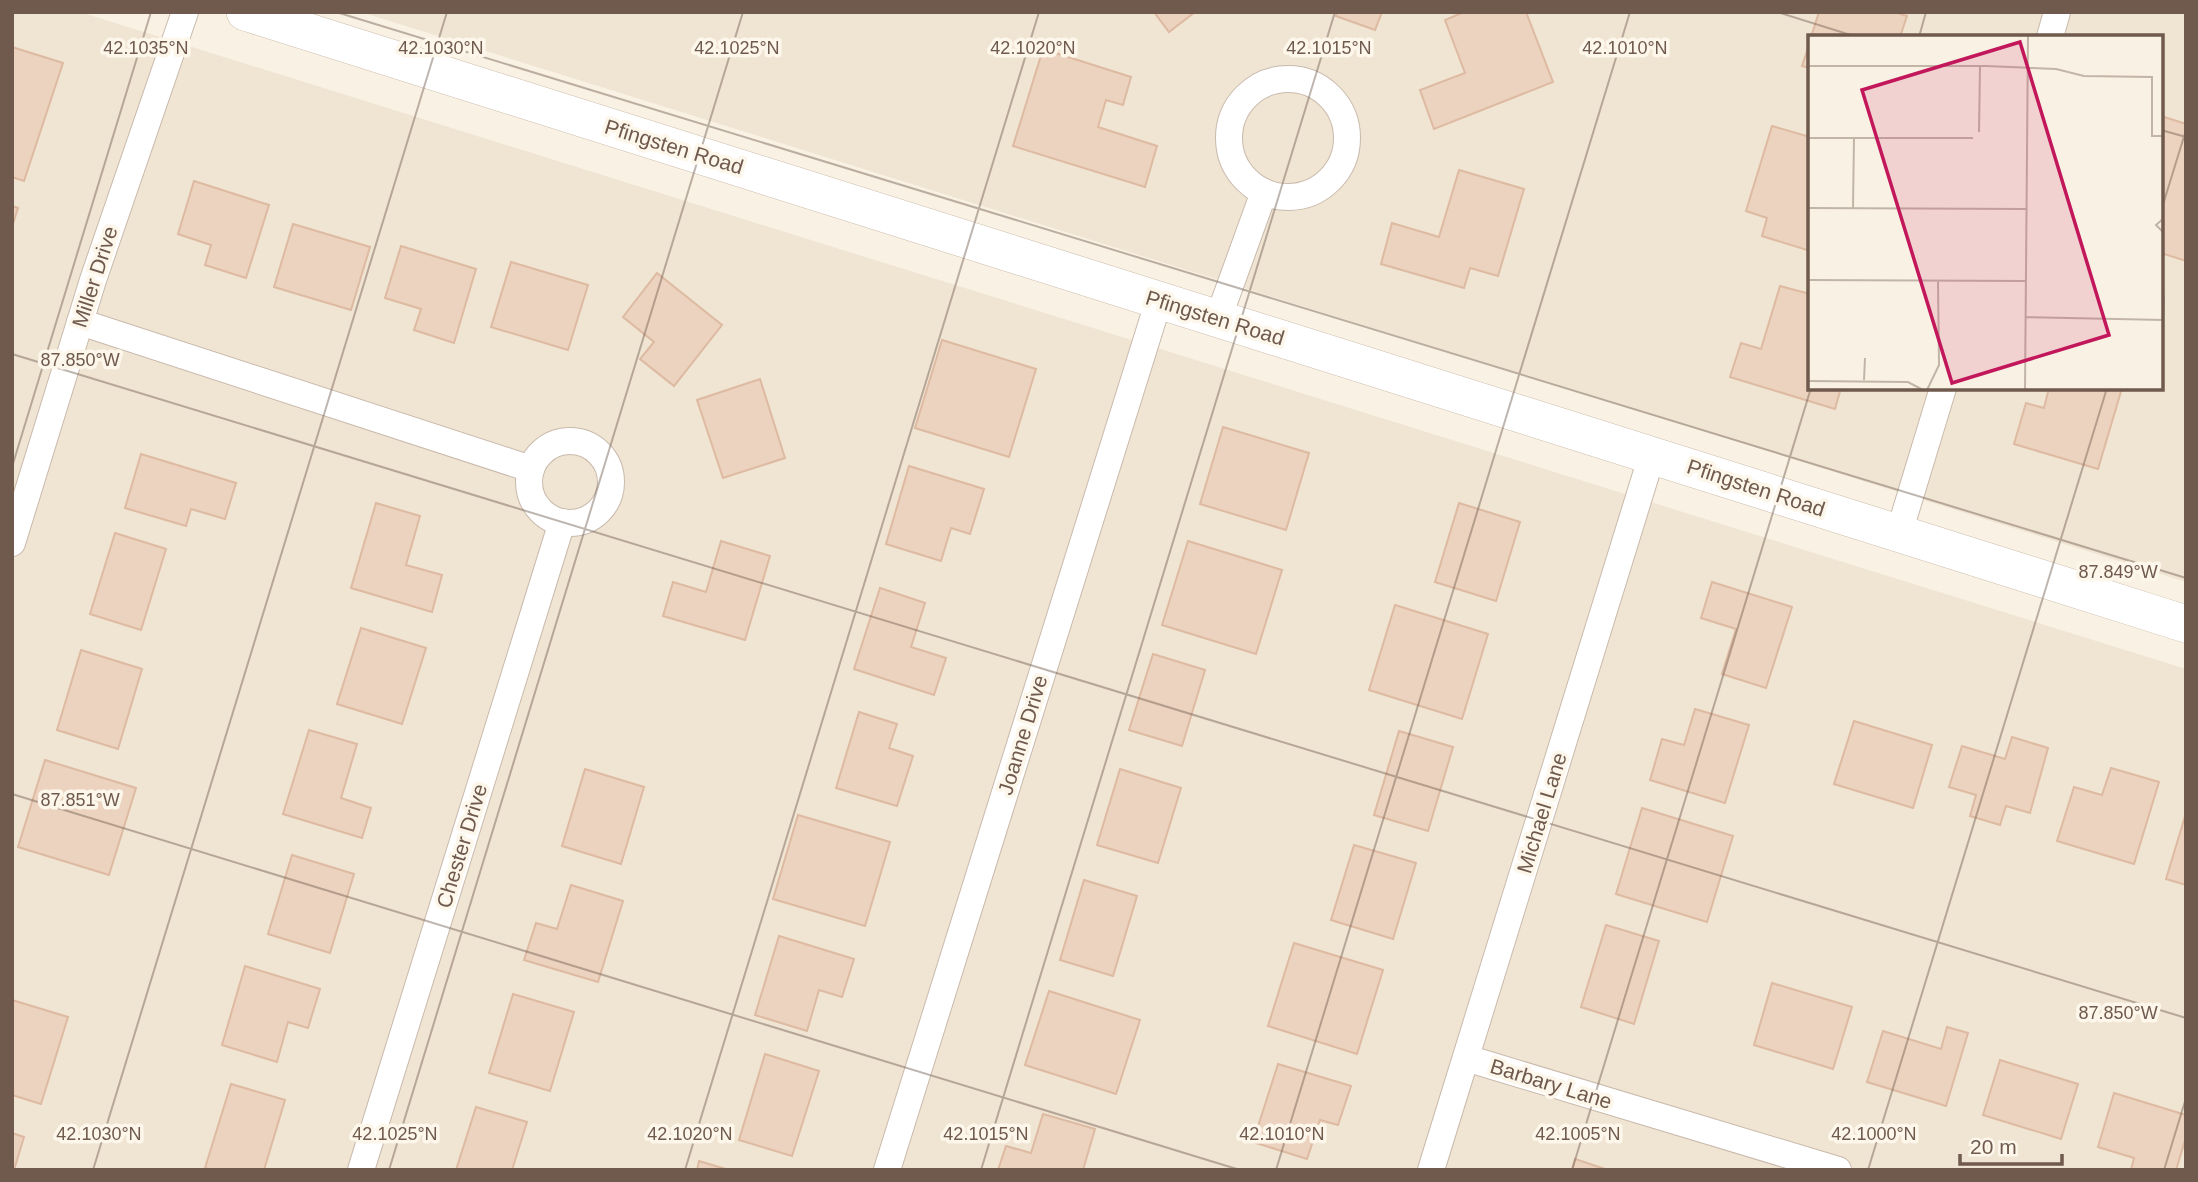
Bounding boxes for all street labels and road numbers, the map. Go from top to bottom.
street label: Pfingsten Road [602,115,746,179]
street label: Miller Drive [67,223,122,330]
street label: Pfingsten Road [1143,286,1287,350]
street label: Pfingsten Road [1684,454,1828,521]
street label: Joanne Drive [993,672,1052,797]
street label: Michael Lane [1512,750,1571,876]
street label: Chester Drive [432,781,491,911]
street label: Barbary Lane [1487,1054,1615,1113]

